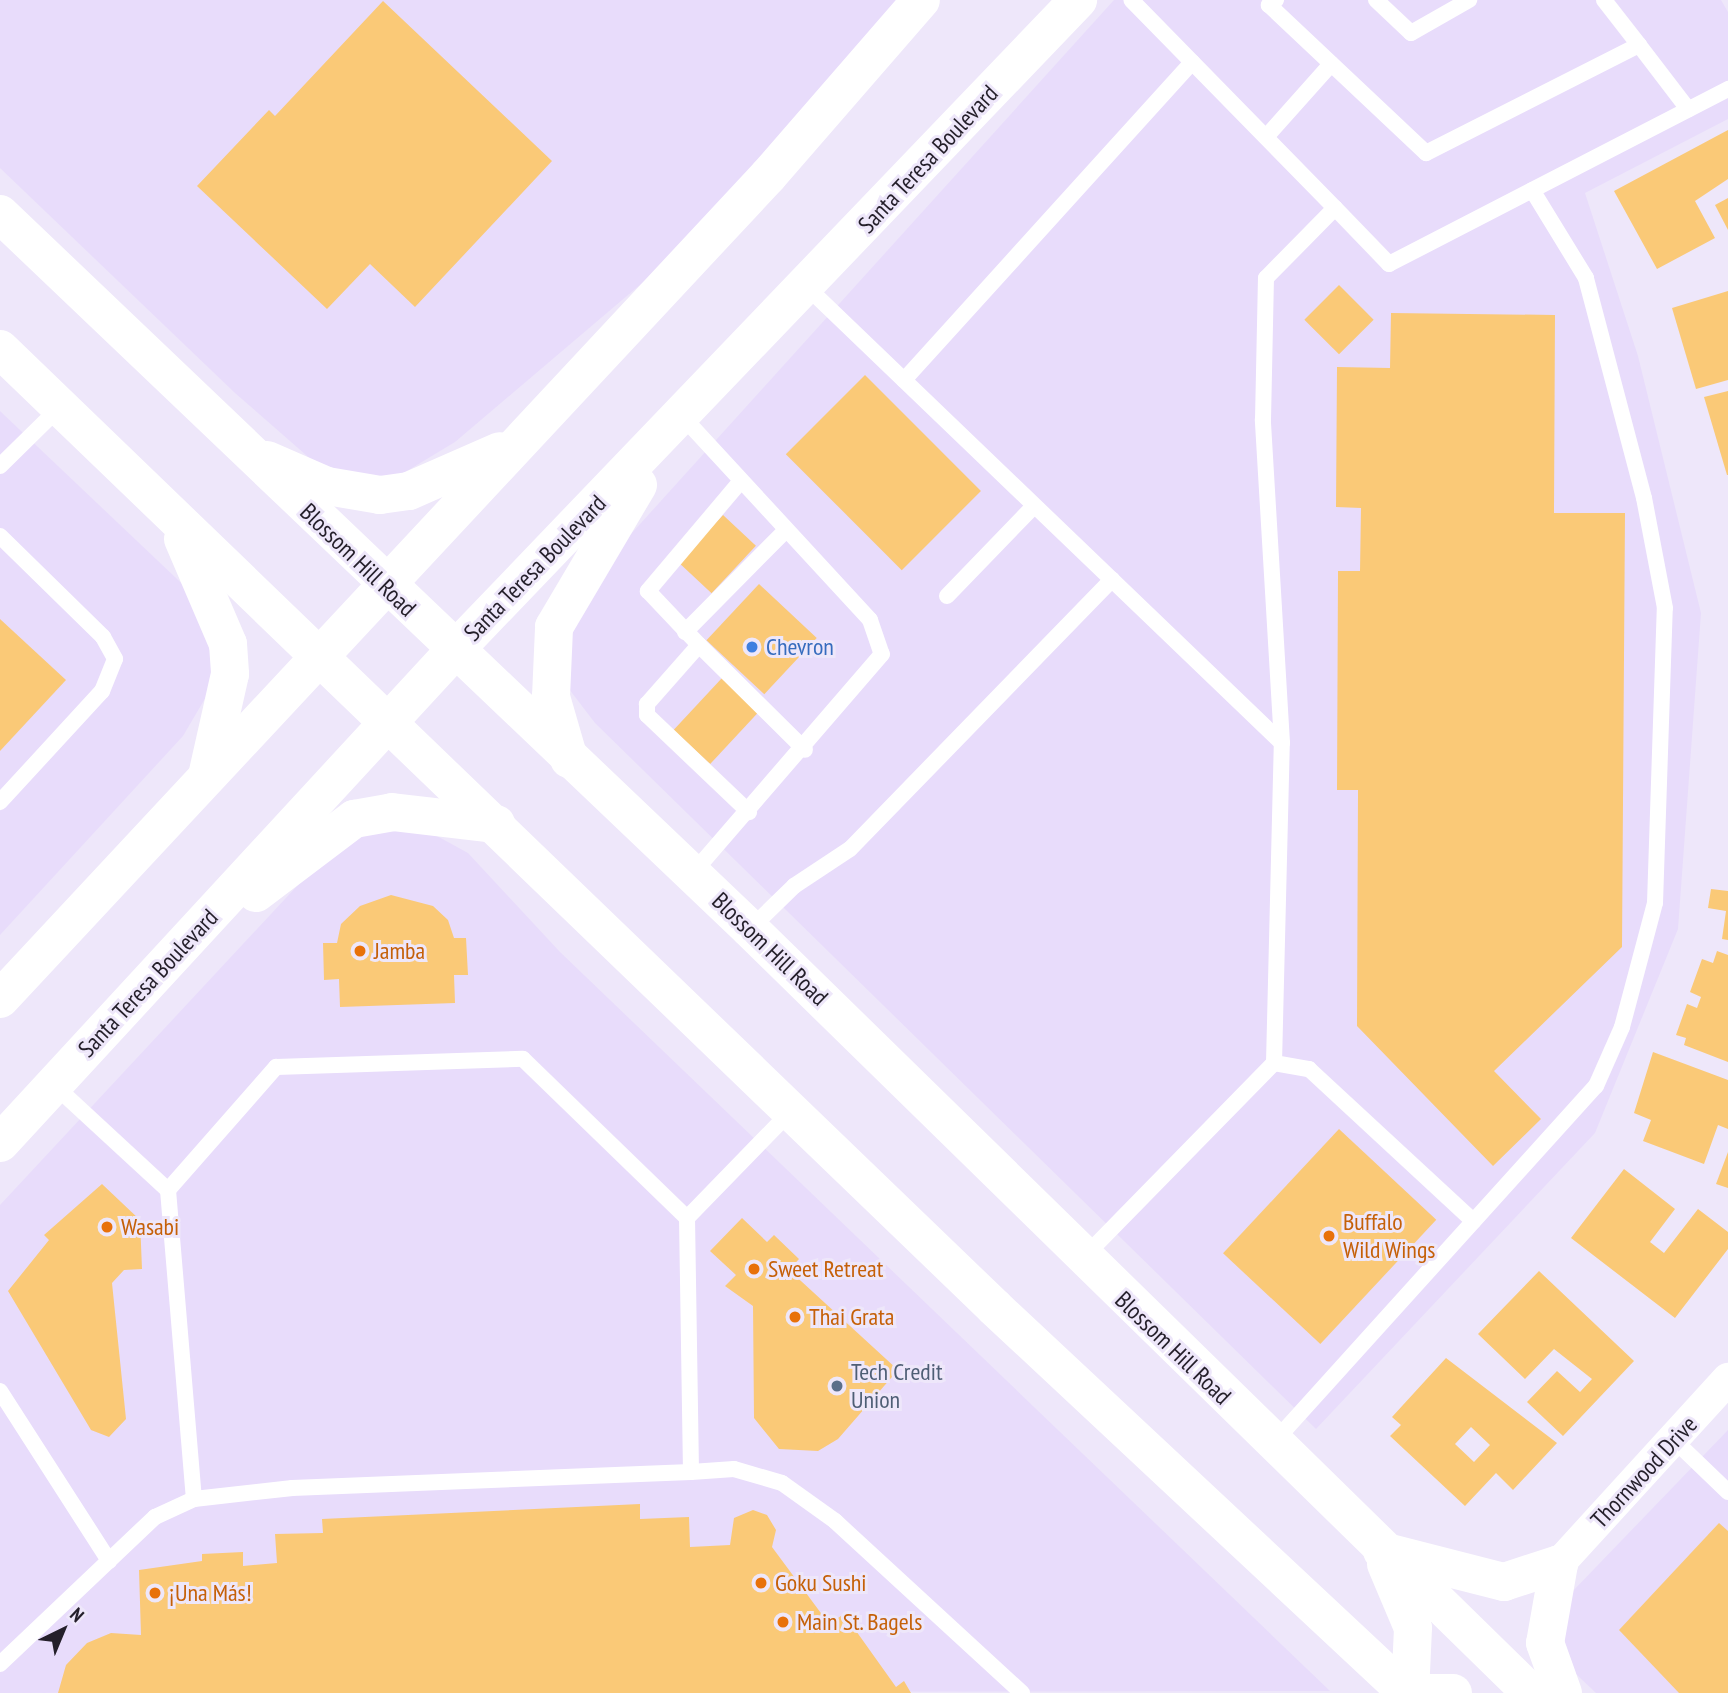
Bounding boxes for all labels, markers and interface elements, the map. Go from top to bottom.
street label: Santa Teresa Boulevard [852,79,1004,239]
street label: Santa Teresa Boulevard [458,489,612,647]
street label: Blossom Hill Road [294,498,422,622]
place label: Chevron [766,633,834,661]
marker: Chevron [744,639,760,655]
street label: Blossom Hill Road [706,887,834,1011]
street label: Santa Teresa Boulevard [72,903,224,1063]
place label: Jamba [374,937,425,965]
marker: Jamba [352,943,368,959]
place label: Buffalo Wild Wings [1343,1208,1436,1264]
place label: Wasabi [121,1213,179,1241]
marker: Wasabi [99,1219,115,1235]
marker: Buffalo Wild Wings [1321,1228,1337,1244]
place label: Sweet Retreat [768,1255,883,1283]
marker: Sweet Retreat [746,1261,762,1277]
street label: Blossom Hill Road [1109,1286,1237,1410]
place label: Thai Grata [809,1303,894,1331]
marker: Thai Grata [787,1309,803,1325]
place label: Tech Credit Union [851,1358,943,1414]
marker: Tech Credit Union [829,1378,845,1394]
street label: Thornwood Drive [1585,1410,1703,1534]
place label: Goku Sushi [775,1569,867,1597]
marker: Goku Sushi [753,1575,769,1591]
place label: ¡Una Más! [169,1579,252,1607]
marker: ¡Una Más! [147,1585,163,1601]
north arrow [28,1595,98,1665]
text: N [65,1602,89,1627]
place label: Main St. Bagels [797,1608,924,1636]
marker: Main St. Bagels [775,1614,791,1630]

